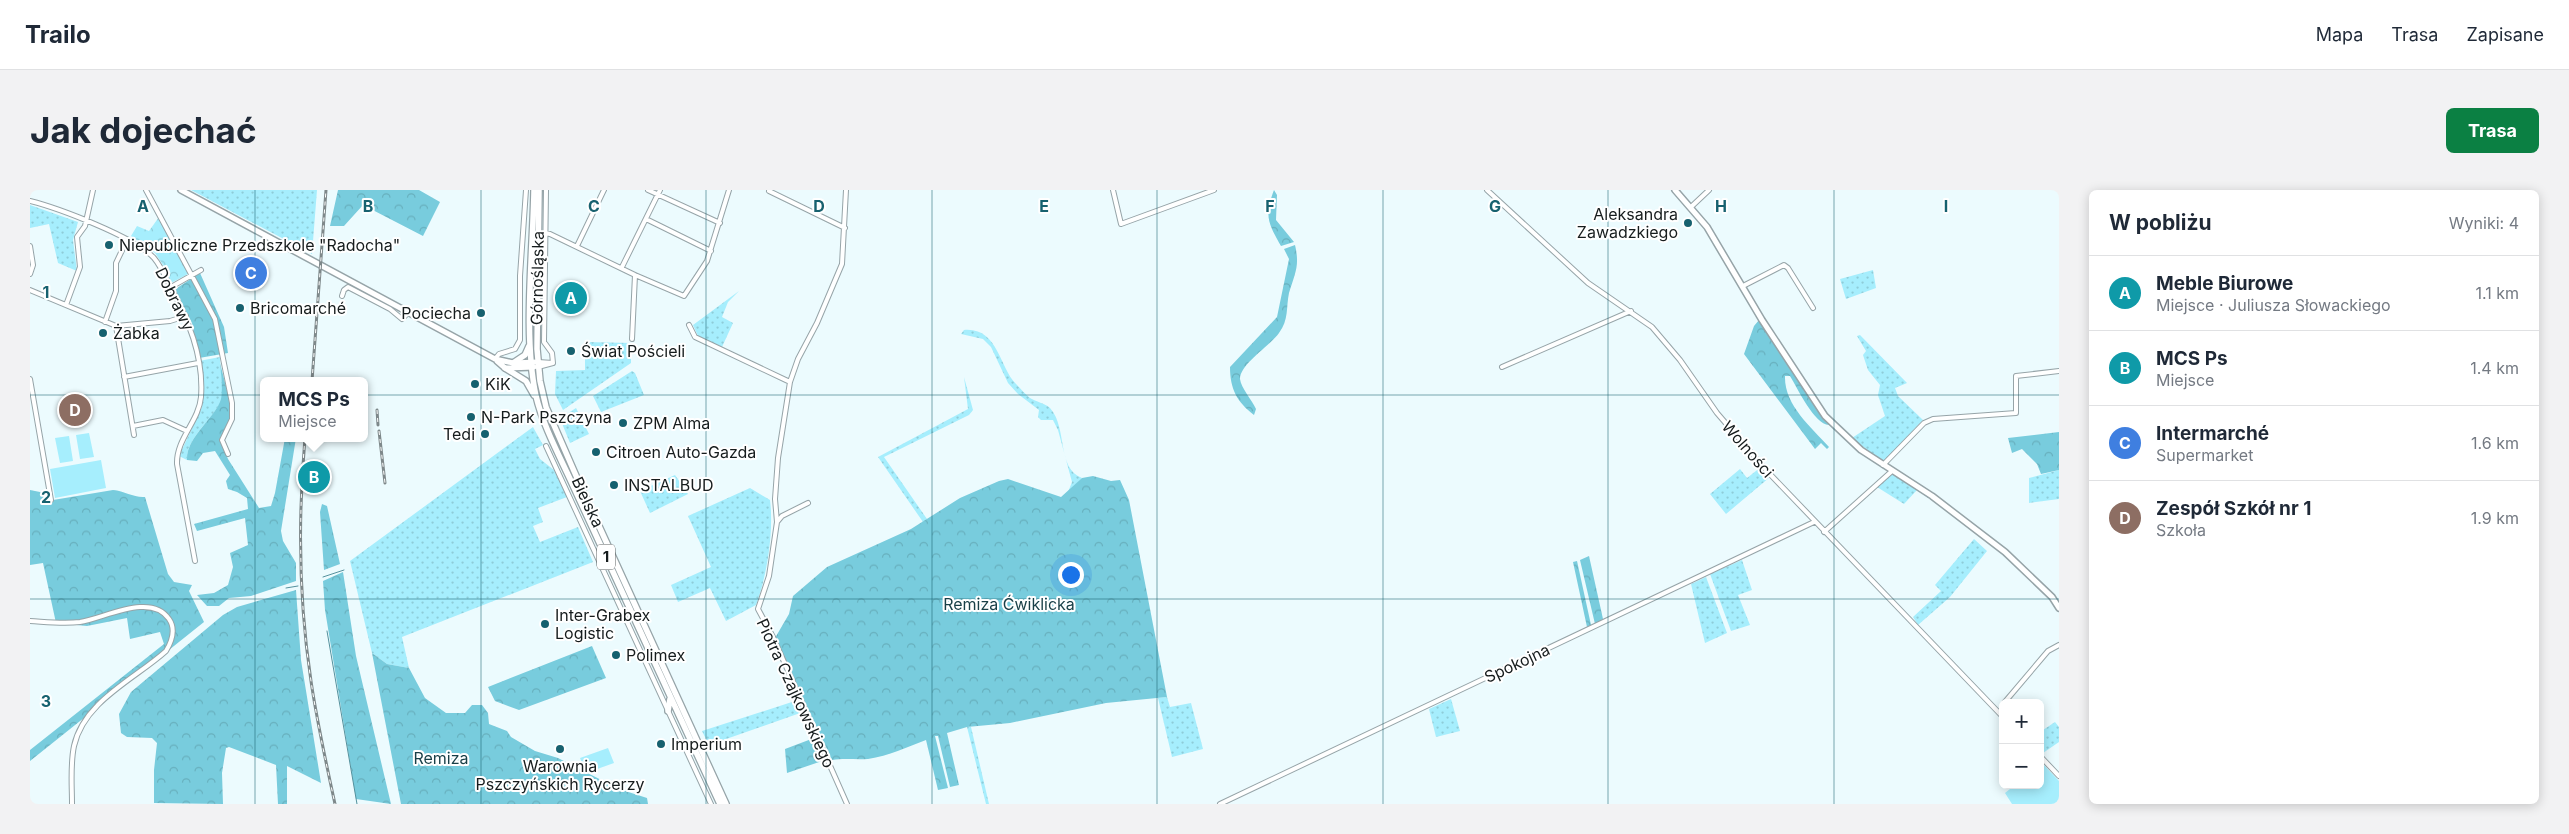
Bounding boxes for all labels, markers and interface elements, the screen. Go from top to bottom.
text: Trailo [25,20,91,49]
text: Mapa [2316,24,2363,45]
text: Trasa [2391,24,2438,45]
text: Zapisane [2466,24,2544,45]
button: Trasa [2446,108,2539,153]
text: Jak dojechać [30,109,257,151]
text: A [137,196,149,216]
text: B [363,196,373,216]
text: C [588,196,600,216]
text: D [813,196,825,216]
text: E [1039,196,1049,216]
text: F [1265,196,1275,216]
text: G [1489,196,1501,216]
text: H [1715,196,1727,216]
text: I [1944,196,1948,216]
place label: Aleksandra Zawadzkiego [1577,204,1678,242]
text: W pobliżu [2109,210,2212,235]
text: Wyniki: 4 [2449,213,2519,233]
marker: Aleksandra Zawadzkiego [1682,217,1694,229]
street label: Górnośląska [526,231,548,325]
place label: Niepubliczne Przedszkole "Radocha" [119,235,400,255]
marker: Niepubliczne Przedszkole "Radocha" [103,239,115,251]
pin: C [235,254,267,292]
street label: Dobrawy [151,264,199,334]
text: Meble Biurowe [2156,272,2293,295]
pin: A [555,279,587,317]
text: 1 [43,282,49,302]
text: A [2119,283,2131,303]
text: 1.1 km [2475,283,2519,303]
text: Miejsce · Juliusza Słowackiego [2156,295,2391,315]
place label: Bricomarché [250,298,346,318]
marker: Bricomarché [234,302,246,314]
place label: Pociecha [401,303,471,323]
marker: Pociecha [475,307,487,319]
place label: Żabka [113,323,160,343]
marker: Żabka [97,327,109,339]
place label: Świat Pościeli [581,341,685,361]
marker: Świat Pościeli [565,345,577,357]
text: MCS Ps [2156,347,2228,370]
text: B [2120,358,2130,378]
text: 1.4 km [2470,358,2519,378]
text: Miejsce [2156,370,2214,390]
place label: KiK [485,374,511,394]
popup [260,377,368,442]
marker: KiK [469,378,481,390]
text: MCS Ps [278,388,350,411]
pin: D [59,391,91,429]
place label: N-Park Pszczyna [481,407,612,427]
text: Miejsce [278,411,337,431]
marker: N-Park Pszczyna [465,411,477,423]
place label: ZPM Alma [633,413,710,433]
street label: Wolności [1718,416,1778,482]
marker: ZPM Alma [617,417,629,429]
text: Intermarché [2156,422,2269,445]
place label: Tedi [443,424,475,444]
marker: Tedi [479,428,491,440]
text: C [2119,433,2131,453]
text: 1.6 km [2471,433,2519,453]
place label: Citroen Auto-Gazda [606,442,756,462]
text: Supermarket [2156,445,2253,465]
marker: Citroen Auto-Gazda [590,446,602,458]
pin: B [298,458,330,496]
street label: Bielska [568,473,608,531]
place label: INSTALBUD [624,475,714,495]
marker: INSTALBUD [608,479,620,491]
text: 2 [41,487,51,507]
text: Zespół Szkół nr 1 [2156,497,2311,520]
text: D [2119,508,2131,528]
text: 1.9 km [2471,508,2519,528]
text: Szkoła [2156,520,2206,540]
road number: 1 [597,544,615,570]
your location [1058,562,1084,588]
park label: Remiza Ćwiklicka [943,594,1075,614]
place label: Inter-Grabex Logistic [555,605,651,643]
street label: Piotra Czajkowskiego [753,615,839,771]
marker: Inter-Grabex Logistic [539,618,551,630]
street label: Spokojna [1481,639,1553,687]
place label: Polimex [626,645,685,665]
marker: Polimex [610,649,622,661]
text: 3 [41,691,51,711]
map controls [1999,699,2044,789]
button: + [1999,699,2044,744]
place label: Imperium [671,734,742,754]
marker: Imperium [655,738,667,750]
marker: Warownia Pszczyńskich Rycerzy [554,743,566,755]
button: − [1999,744,2044,789]
park label: Remiza [413,748,469,768]
place label: Warownia Pszczyńskich Rycerzy [476,756,644,794]

